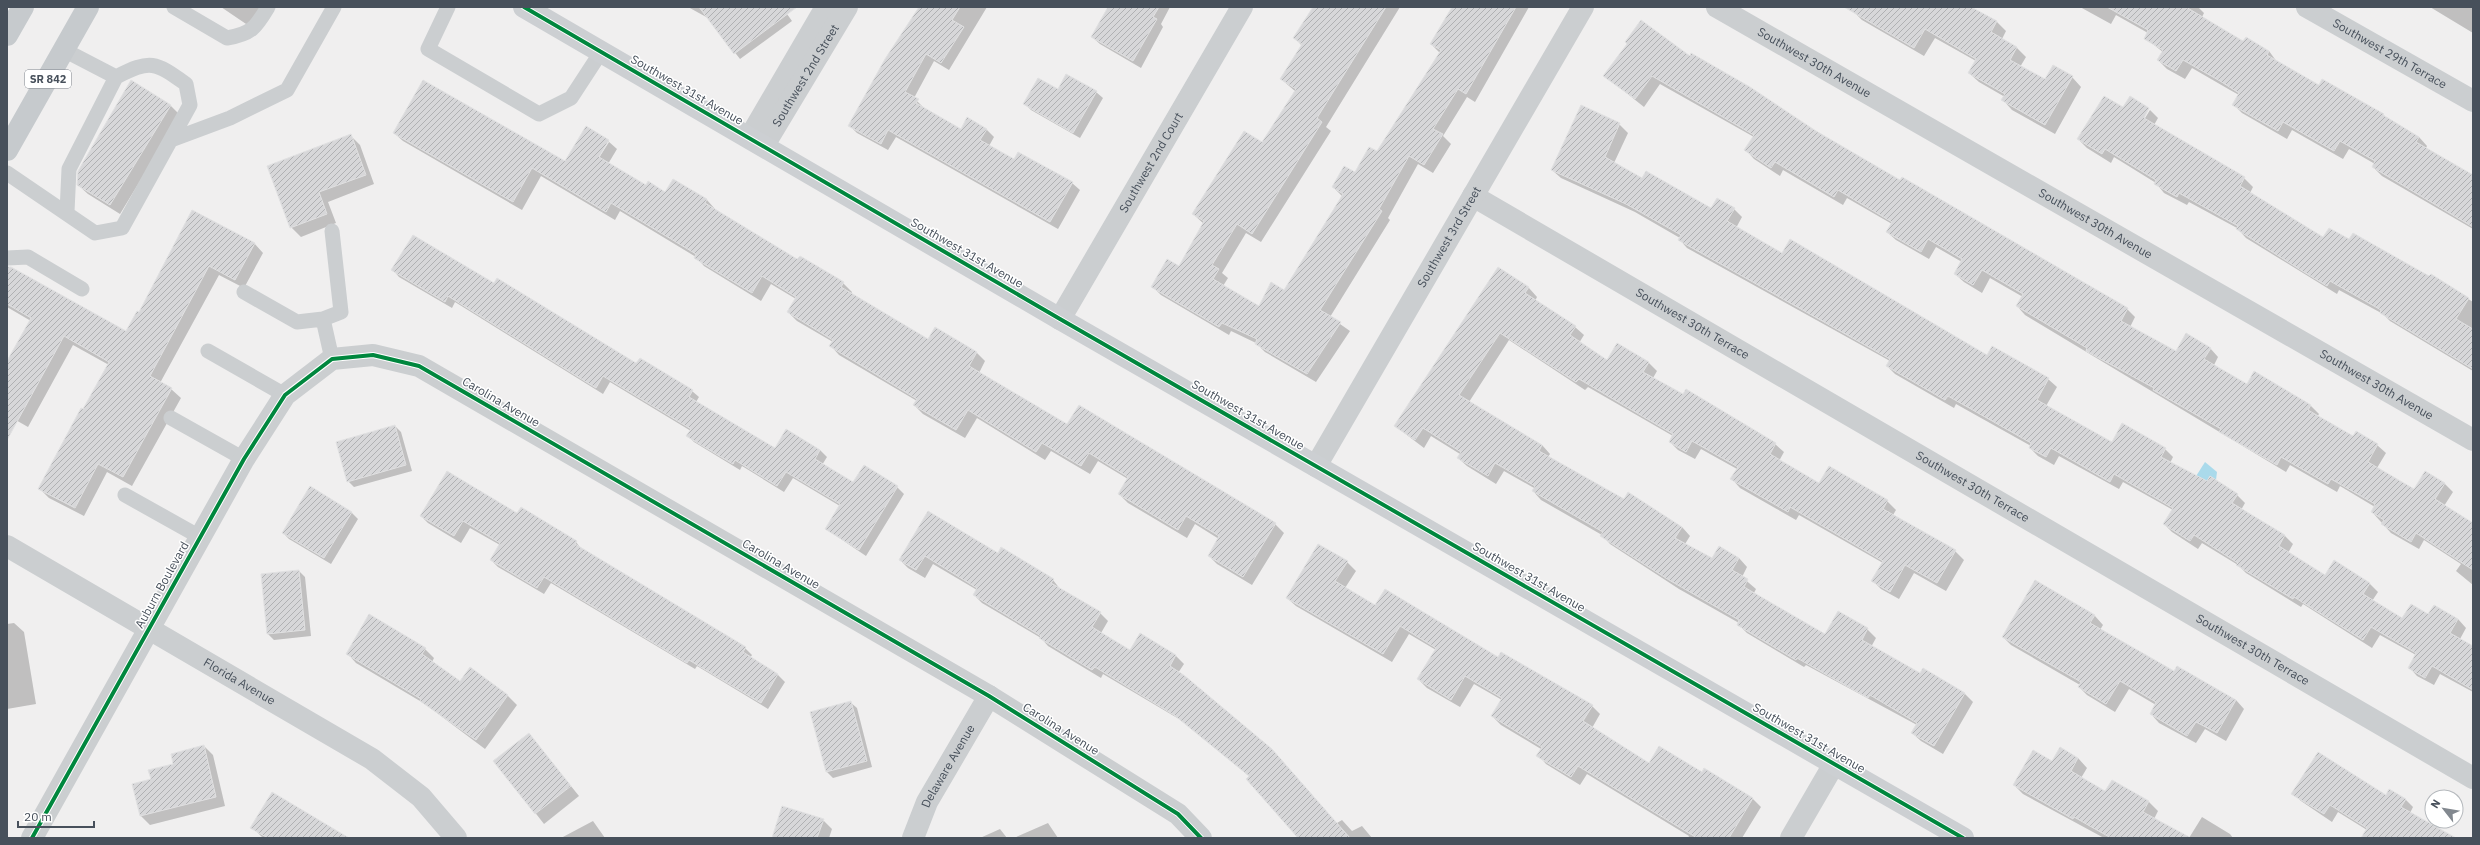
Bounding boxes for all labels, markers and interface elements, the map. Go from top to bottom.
street label: Southwest 29th Terrace [2330,15,2450,92]
street label: Southwest 2nd Street [769,21,842,129]
street label: Southwest 30th Avenue [1755,24,1874,101]
street label: Southwest 31st Avenue [628,51,746,128]
road number: SR 842 [25,70,71,88]
street label: Southwest 2nd Court [1116,110,1186,215]
street label: Southwest 3rd Street [1414,183,1484,290]
street label: Southwest 30th Avenue [2036,185,2155,262]
street label: Southwest 31st Avenue [908,214,1026,291]
street label: Southwest 30th Terrace [1633,284,1753,362]
street label: Southwest 30th Avenue [2317,346,2437,423]
street label: Carolina Avenue [460,373,543,430]
street label: Southwest 31st Avenue [1189,376,1307,453]
street label: Southwest 30th Terrace [1913,447,2033,525]
street label: Carolina Avenue [740,535,823,592]
street label: Southwest 31st Avenue [1470,538,1588,615]
street label: Auburn Boulevard [131,539,192,631]
street label: Southwest 30th Terrace [2193,610,2313,688]
street label: Florida Avenue [201,654,278,708]
street label: Carolina Avenue [1020,699,1103,758]
street label: Southwest 31st Avenue [1750,699,1868,776]
street label: Delaware Avenue [918,721,978,810]
north arrow [2424,789,2464,829]
text: N [2427,797,2443,811]
scale bar [18,803,94,829]
text: 20 m [24,809,52,824]

